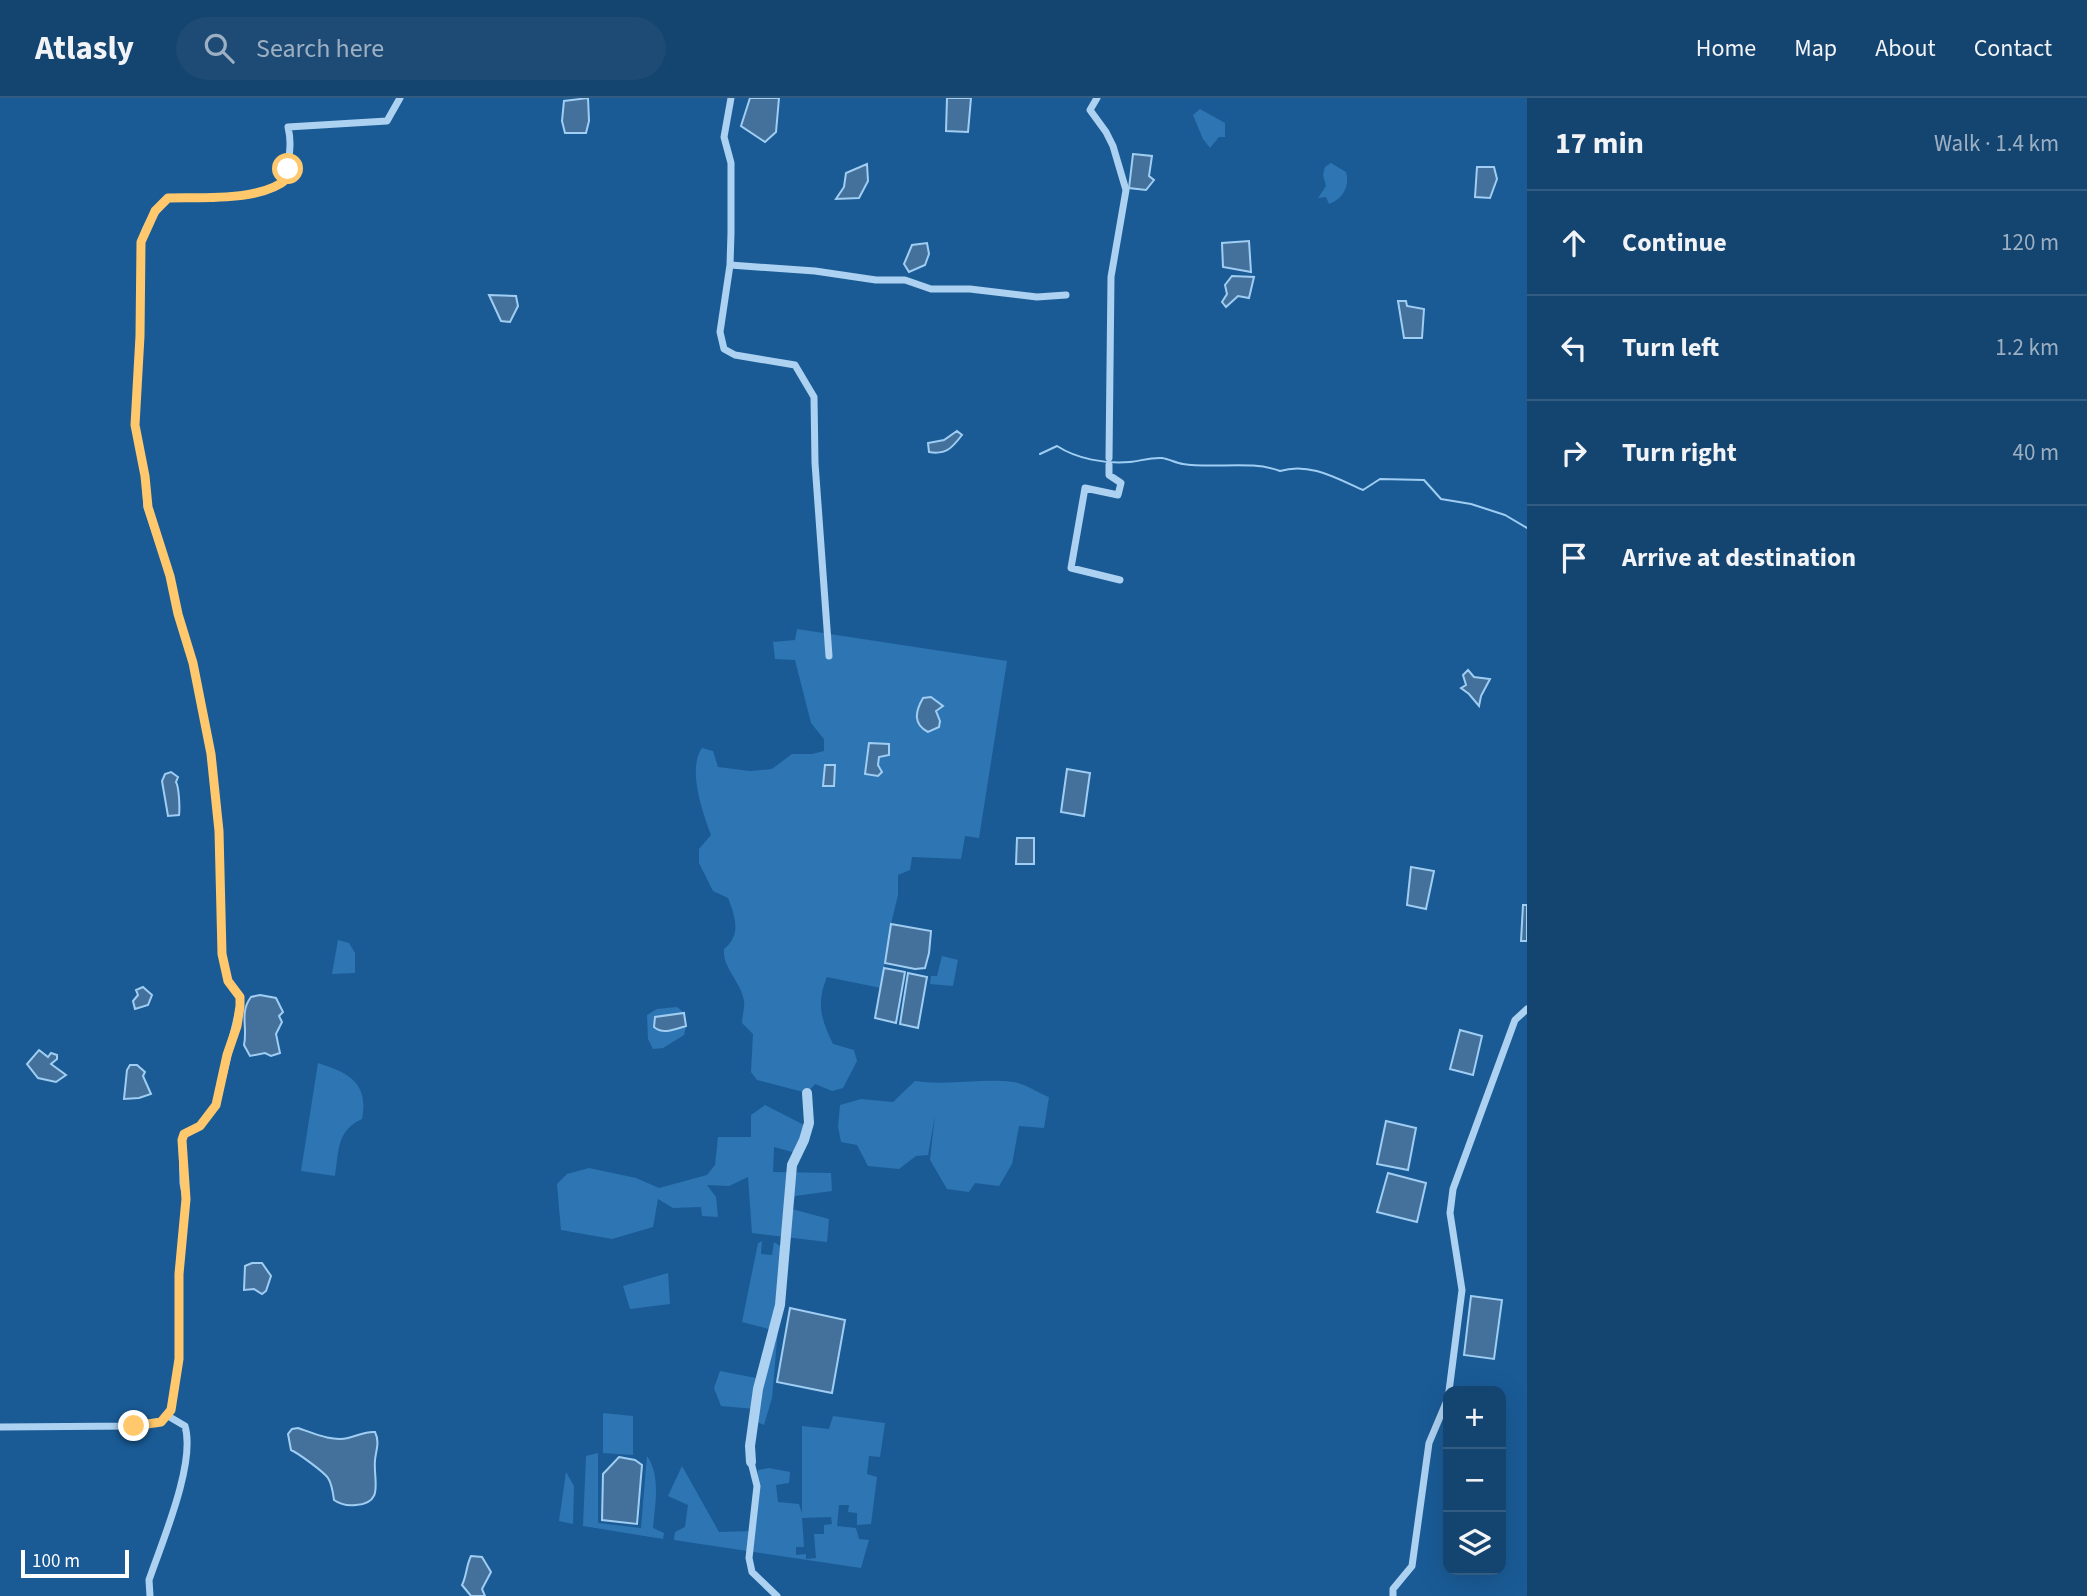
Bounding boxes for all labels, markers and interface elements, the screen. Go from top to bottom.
search box [176,17,666,80]
text: Atlasly [35,25,134,72]
icon: search [200,29,238,67]
text: Search here [256,30,384,67]
text: Home [1696,31,1756,66]
text: Map [1794,31,1837,66]
text: About [1875,31,1936,66]
text: Contact [1974,31,2052,66]
text: 17 min [1555,122,1644,165]
text: Walk · 1.4 km [1934,127,2059,160]
route start [272,153,303,184]
icon: ahead [1555,224,1593,262]
text: Continue [1622,224,1727,261]
text: 120 m [2001,226,2059,259]
icon: left [1555,329,1593,367]
text: Turn left [1622,329,1719,366]
text: 1.2 km [1995,331,2059,364]
icon: right [1555,434,1593,472]
text: Turn right [1622,434,1737,471]
text: 40 m [2012,436,2059,469]
icon: arrive [1555,539,1593,577]
text: Arrive at destination [1622,539,1856,576]
map controls [1443,1386,1506,1575]
button: + [1443,1386,1506,1449]
route end [118,1410,149,1441]
button: − [1443,1449,1506,1512]
button: layers [1443,1512,1506,1575]
scale bar [21,1547,130,1579]
text: 100 m [32,1548,80,1575]

